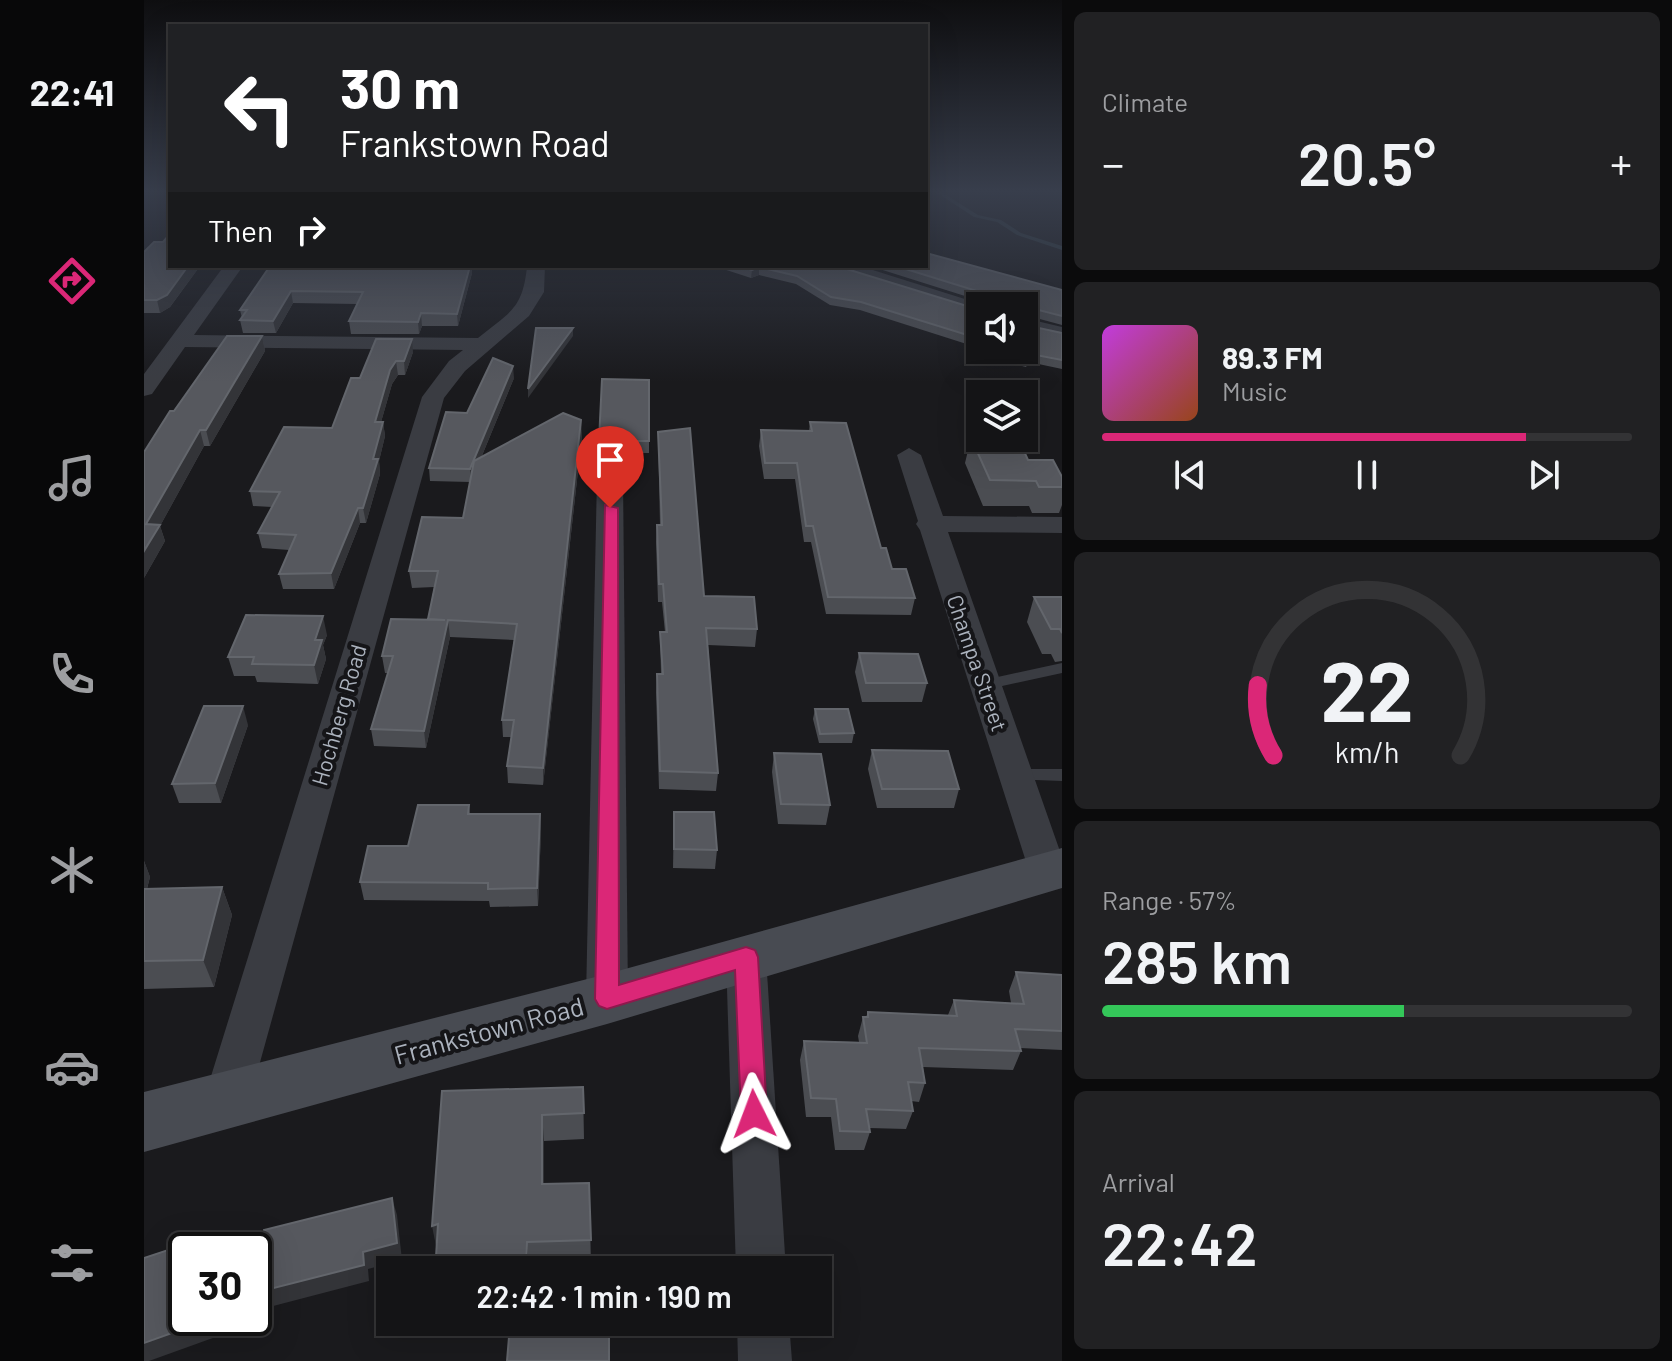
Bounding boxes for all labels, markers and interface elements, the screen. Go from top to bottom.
text: 30 m [340,53,460,120]
icon: left [208,56,312,160]
text: 22:41 [30,70,114,113]
text: Climate [1102,86,1188,117]
text: Frankstown Road [340,121,610,164]
text: 20.5° [1298,126,1436,198]
text: − [1102,136,1124,189]
text: + [1610,136,1632,189]
icon: right [289,208,333,252]
text: Then [208,212,273,248]
icon: directions [44,253,100,309]
map controls [966,292,1038,452]
button: sound [966,292,1038,364]
text: 89.3 FM [1222,339,1323,375]
text: Music [1222,375,1287,406]
button: layers [966,380,1038,452]
pin [576,426,644,508]
icon: arrive [588,438,632,482]
icon: music [44,450,100,506]
icon: previous [1168,453,1212,497]
icon: pause [1345,453,1389,497]
icon: next [1522,453,1566,497]
street label: Champa Street [942,591,1013,734]
text: 22 [1320,639,1414,739]
street label: Hochberg Road [305,641,371,788]
icon: phone [44,646,100,702]
text: km/h [1335,735,1399,770]
icon: climate [44,842,100,898]
text: Range · 57% [1102,884,1237,915]
text: 285 km [1102,924,1292,996]
street label: Frankstown Road [391,989,587,1070]
icon: car [44,1039,100,1095]
position arrow [712,1072,796,1156]
text: Arrival [1102,1166,1175,1197]
text: 22:42 [1102,1206,1258,1278]
speed limit sign: 30 [168,1232,272,1336]
icon: filters [44,1235,100,1291]
text: 22:42 · 1 min · 190 m [476,1278,732,1314]

